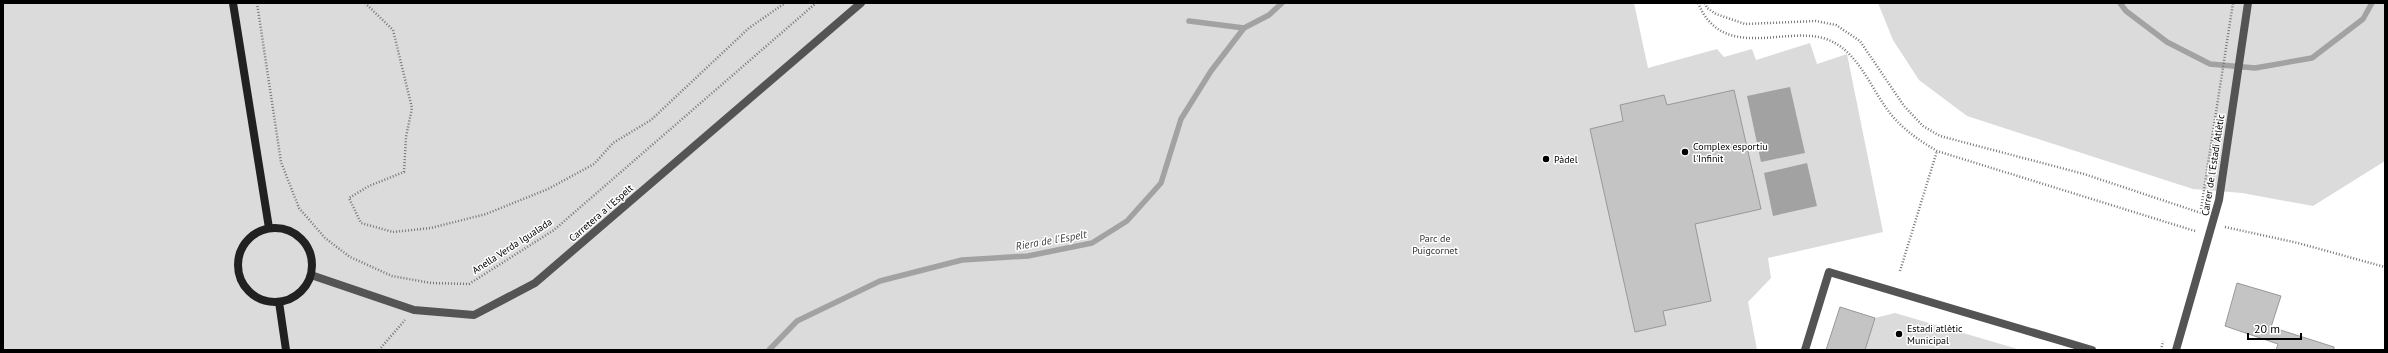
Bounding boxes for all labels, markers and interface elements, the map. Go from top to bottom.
street label: Carrer de l'Estadi Atlètic [2199,113,2228,217]
place label: Complex esportiu l'Infinit [1693,140,1768,165]
marker: Complex esportiu l'Infinit [1680,147,1690,157]
place label: Pàdel [1554,153,1578,166]
marker: Pàdel [1541,154,1551,164]
street label: Carretera a l'Espelt [566,181,636,244]
street label: Anella Verda Igualada [469,215,555,277]
water label: Riera de l'Espelt [1014,227,1088,253]
park label: Parc de Puigcornet [1412,232,1458,257]
scale bar [2248,315,2301,341]
text: 20 m [2254,321,2280,336]
place label: Estadi atlètic Municipal [1907,322,1963,347]
marker: Estadi atlètic Municipal [1894,329,1904,339]

